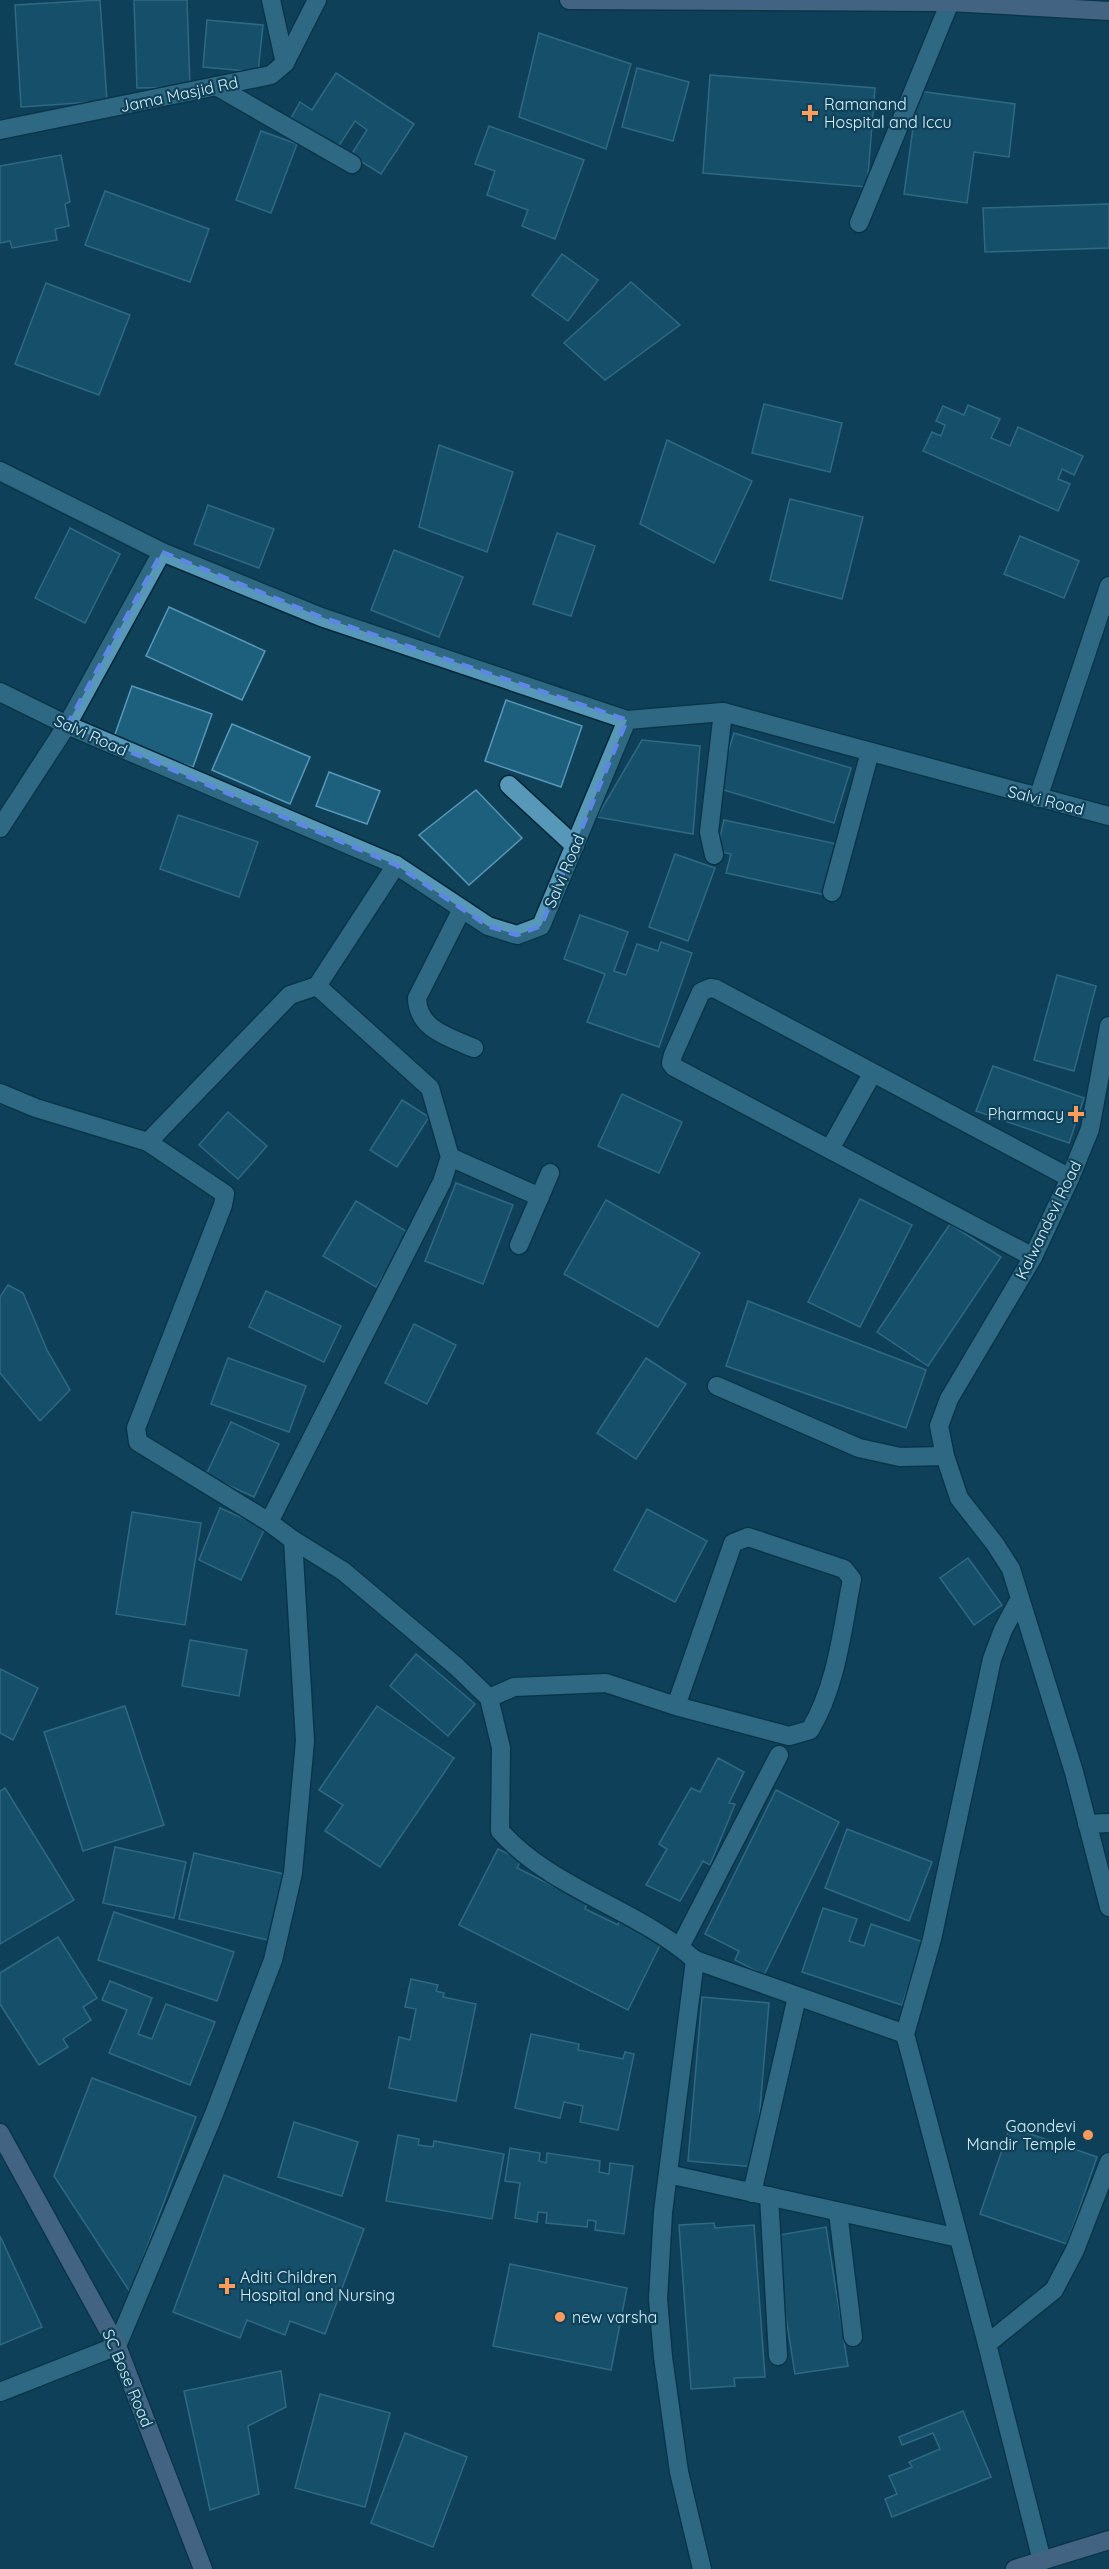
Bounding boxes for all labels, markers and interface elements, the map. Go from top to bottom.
street label: Jama Masjid Rd [118,72,240,116]
place label: Ramanand Hospital and Iccu [824,94,952,132]
marker: Ramanand Hospital and Iccu [801,104,819,122]
street label: Salvi Road [51,710,131,760]
street label: Salvi Road [1006,781,1086,819]
street label: Salvi Road [540,831,588,911]
place label: Pharmacy [988,1104,1064,1124]
marker: Pharmacy [1069,1107,1083,1121]
street label: Kalwandevi Road [1011,1157,1085,1283]
place label: Gaondevi Mandir Temple [967,2116,1076,2154]
marker: Gaondevi Mandir Temple [1081,2128,1095,2142]
place label: Aditi Children Hospital and Nursing [240,2267,395,2305]
marker: Aditi Children Hospital and Nursing [218,2277,236,2295]
place label: new varsha [572,2307,657,2327]
marker: new varsha [553,2310,567,2324]
street label: SC Bose Road [98,2326,158,2430]

